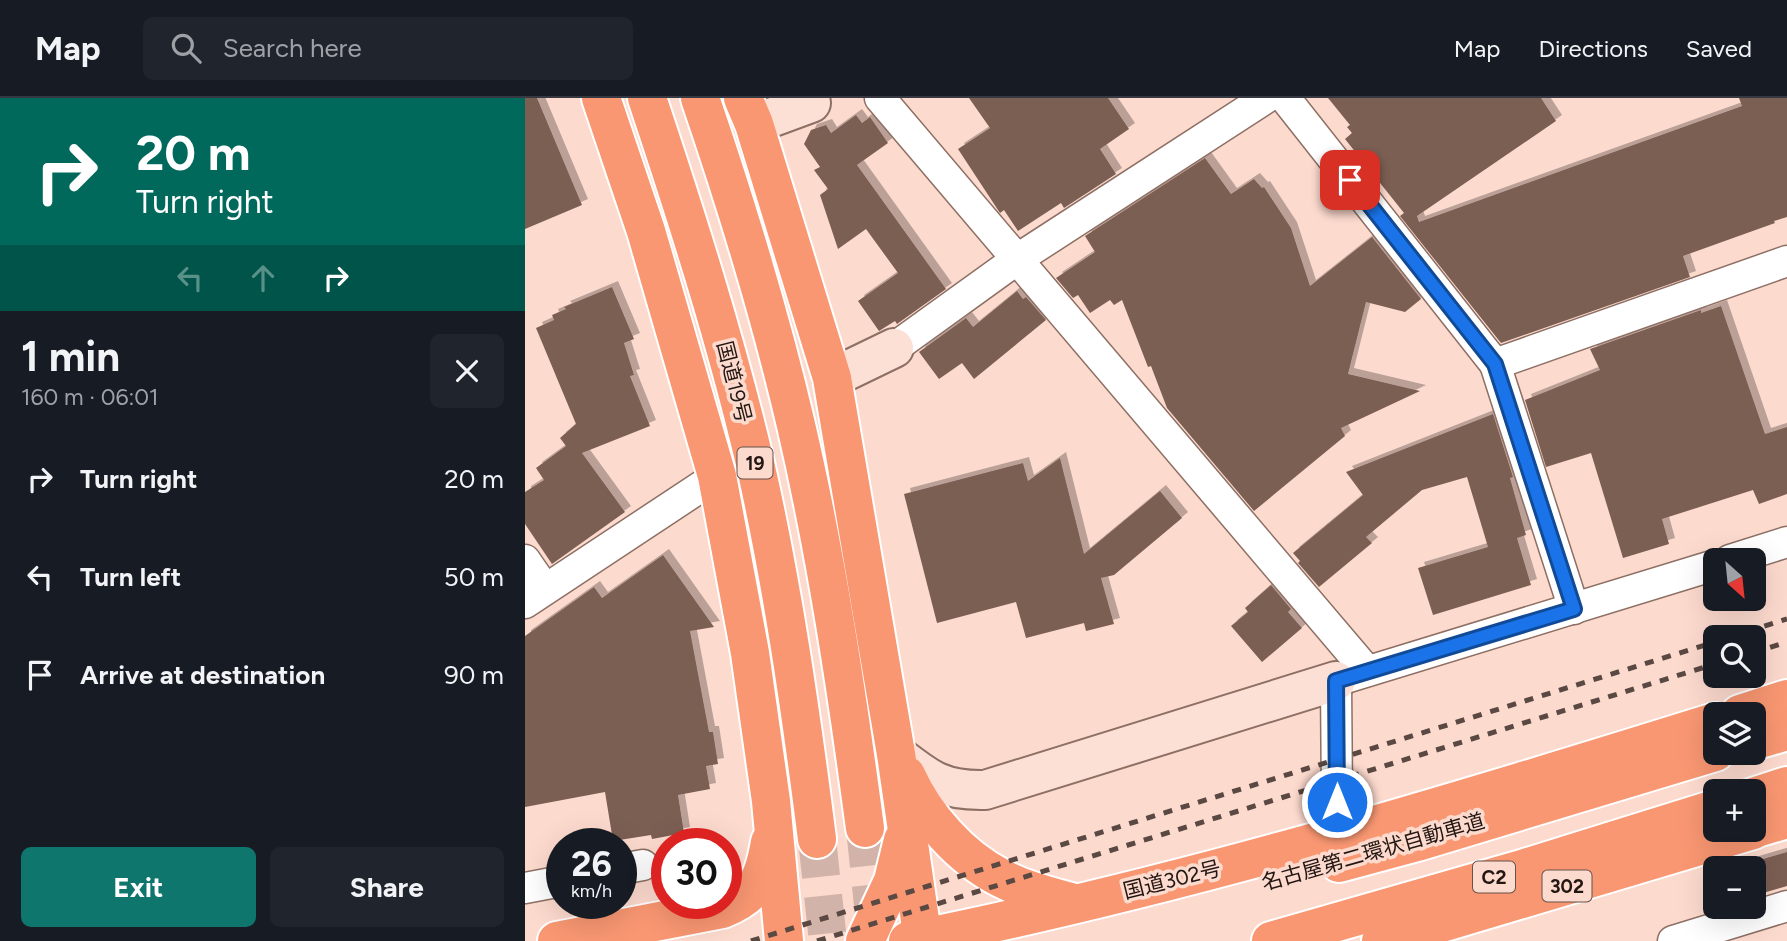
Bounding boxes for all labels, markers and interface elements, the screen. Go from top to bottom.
search box [143,17,633,80]
text: Map [35,29,101,68]
icon: search [167,29,205,67]
text: Search here [223,32,362,64]
text: Map [1454,34,1500,63]
text: Directions [1538,34,1648,63]
text: Saved [1686,34,1752,63]
text: 20 m [136,123,251,182]
icon: right [21,126,112,217]
pin [1320,150,1380,210]
icon: arrive [1331,161,1369,199]
text: Turn right [136,183,274,221]
icon: left [171,259,209,297]
icon: ahead [244,259,282,297]
icon: right [317,259,355,297]
text: 1 min [21,331,120,382]
button: close [430,334,504,408]
street label: 国道19号 [712,338,757,425]
text: 160 m · 06:01 [21,383,159,411]
road number: 19 [737,448,772,478]
icon: right [21,460,59,498]
text: Turn right [80,463,197,495]
text: 20 m [444,463,504,495]
north arrow [1703,548,1766,611]
map controls [1703,548,1766,919]
icon: left [21,558,59,596]
text: Turn left [80,561,181,593]
text: 50 m [444,561,504,593]
button: search [1703,625,1766,688]
icon: arrive [21,656,59,694]
text: Arrive at destination [80,659,325,691]
text: 90 m [444,659,504,691]
button: layers [1703,702,1766,765]
position arrow [1300,765,1374,839]
button: + [1703,779,1766,842]
street label: 名古屋第二環状自動車道 [1258,808,1487,895]
speed limit sign: 30 [651,828,742,919]
text: 26 [571,843,612,885]
button: Exit [21,847,256,927]
button: Share [270,847,504,927]
street label: 国道302号 [1121,855,1223,904]
button: − [1703,856,1766,919]
road number: C2 [1473,862,1515,892]
road number: 302 [1543,870,1591,902]
text: km/h [571,880,612,902]

